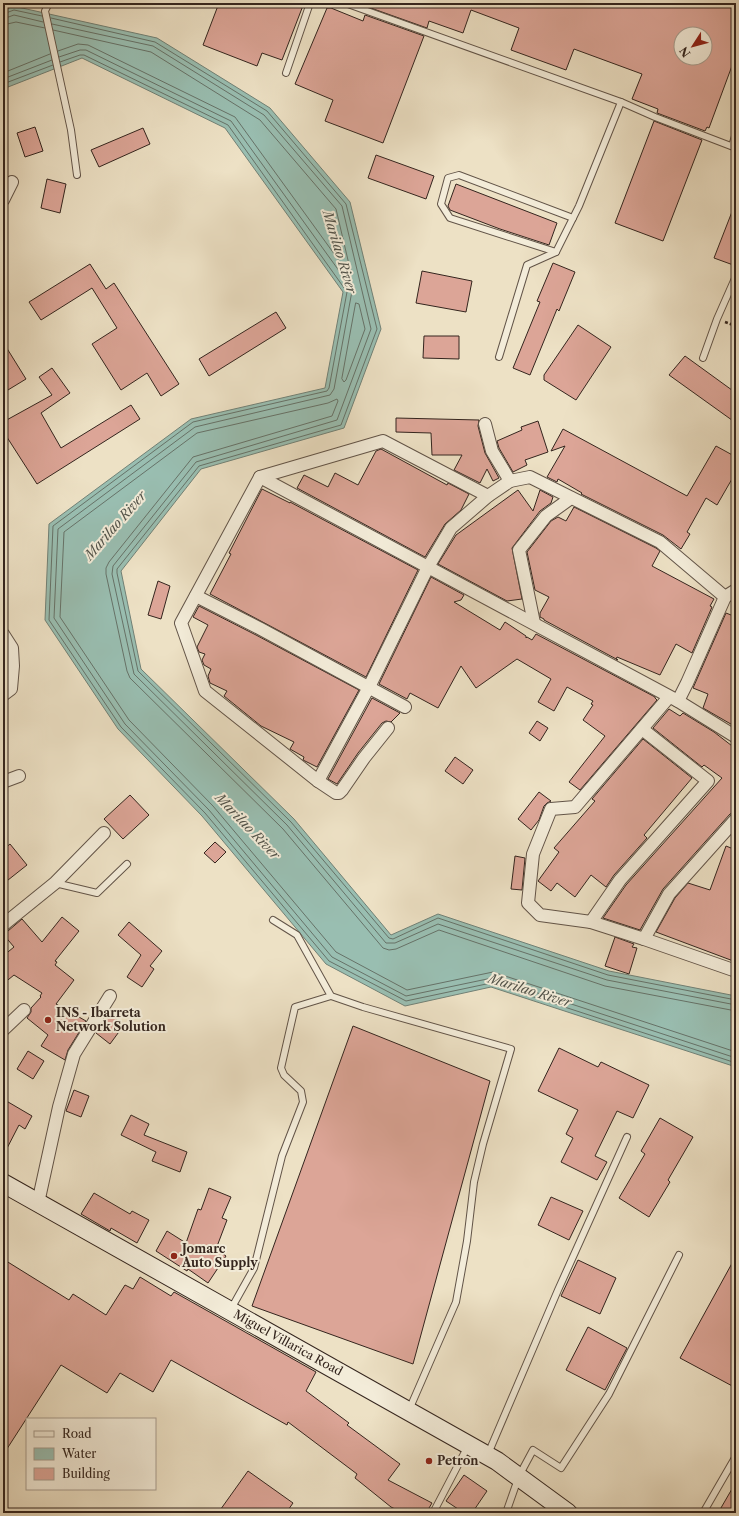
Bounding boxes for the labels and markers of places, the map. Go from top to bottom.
place label: INS - Ibarreta Network Solution [56,1005,167,1034]
marker: INS - Ibarreta Network Solution [43,1015,53,1025]
place label: Jomarc Auto Supply [180,1241,258,1270]
marker: Jomarc Auto Supply [169,1251,179,1261]
place label: Petron [437,1453,479,1468]
marker: Petron [424,1456,434,1466]

